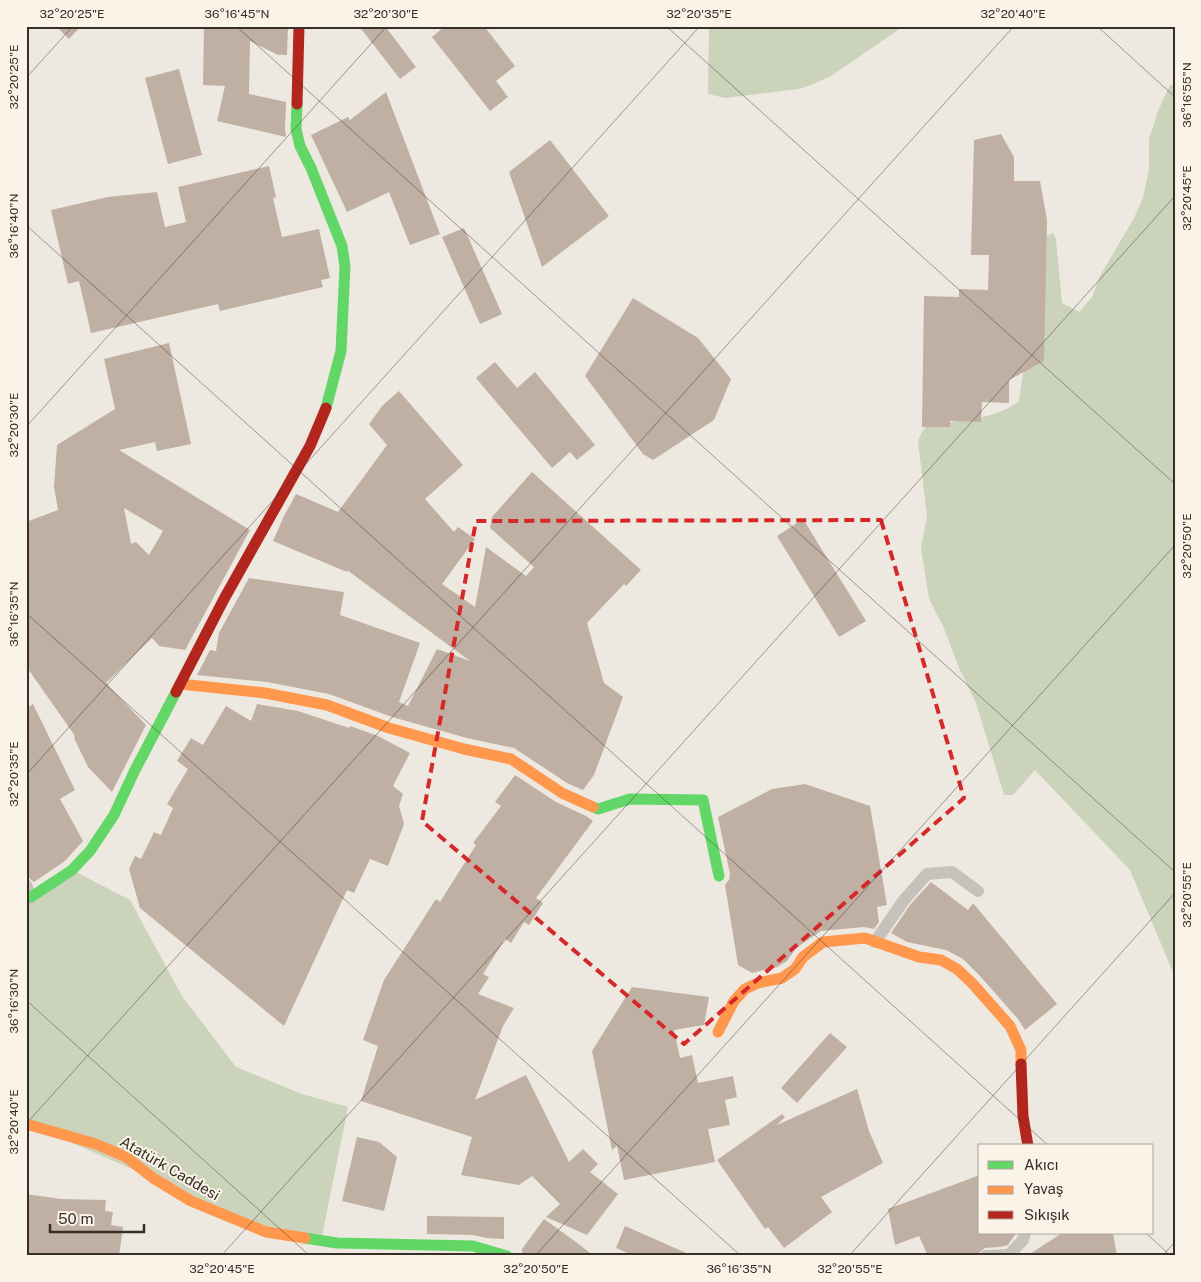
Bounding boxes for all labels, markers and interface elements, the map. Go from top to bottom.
text: 32°20'25"E [39,7,105,21]
text: 36°16'45"N [204,7,270,21]
text: 32°20'30"E [353,7,419,21]
text: 32°20'35"E [666,7,732,21]
text: 32°20'40"E [980,7,1046,21]
text: 32°20'25"E [7,44,21,110]
text: 36°16'55"N [1180,62,1194,128]
text: 32°20'45"E [1180,165,1194,231]
text: 36°16'40"N [7,194,21,258]
text: 32°20'30"E [7,392,21,458]
text: 32°20'50"E [1180,513,1194,579]
text: 36°16'35"N [7,581,21,647]
text: 32°20'35"E [7,741,21,807]
text: 32°20'55"E [1180,862,1194,928]
text: 36°16'30"N [7,969,21,1033]
text: 32°20'40"E [7,1089,21,1155]
street label: Atatürk Caddesi [117,1133,223,1203]
legend [978,1144,1154,1234]
text: Akıcı [1024,1156,1058,1173]
text: Yavaş [1024,1180,1063,1197]
scale bar [50,1202,144,1234]
text: Sıkışık [1024,1206,1070,1223]
text: 50 m [58,1210,93,1227]
text: 32°20'45"E [189,1262,255,1276]
text: 32°20'50"E [503,1262,569,1276]
text: 36°16'35"N [706,1262,772,1276]
text: 32°20'55"E [817,1262,883,1276]

